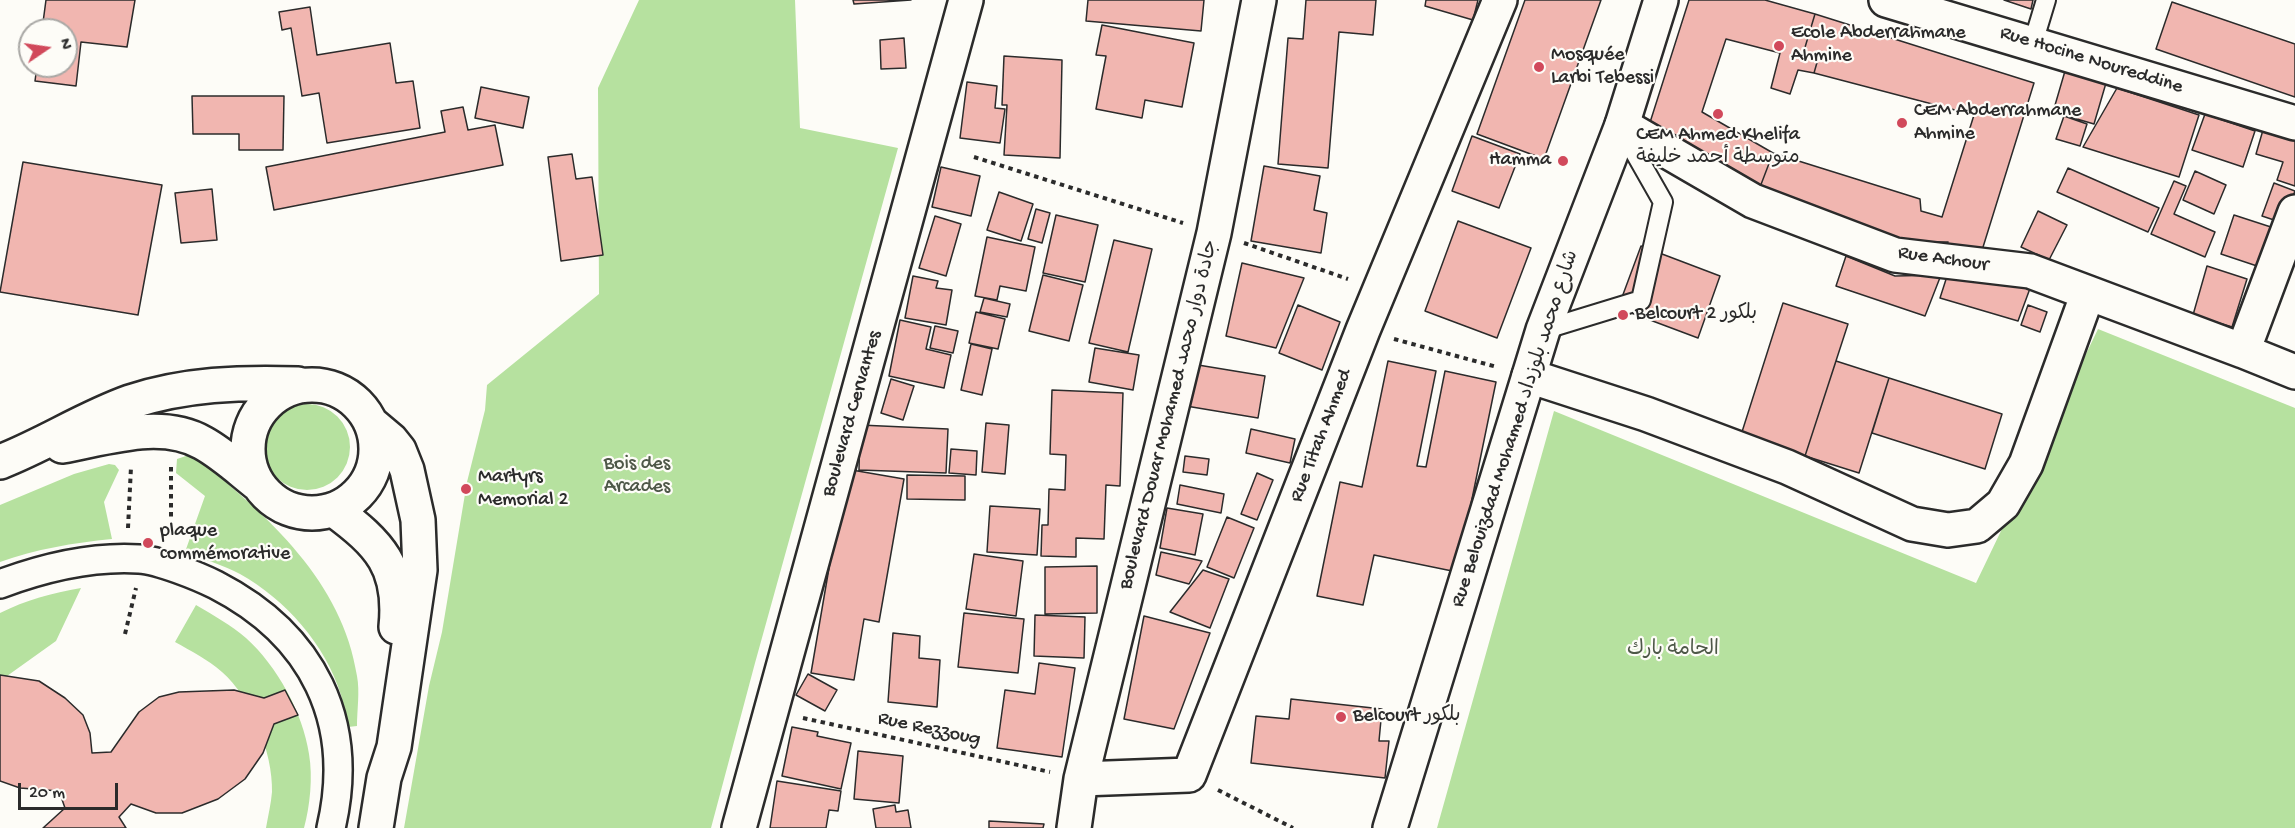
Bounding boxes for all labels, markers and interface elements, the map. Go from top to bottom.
north arrow [18,18,78,78]
place label: Ecole Abderrahmane Ahmine [1791,22,1966,69]
street label: Rue Hocine Noureddine [1997,22,2185,100]
text: N [54,37,75,52]
marker: Ecole Abderrahmane Ahmine [1772,39,1786,53]
place label: Mosquée Larbi Tebessi [1551,44,1654,91]
marker: Mosquée Larbi Tebessi [1532,60,1546,74]
place label: CEM Abderrahmane Ahmine [1914,100,2081,147]
marker: CEM Ahmed Khelifa متوسطة أحمد خليفة [1711,107,1725,121]
marker: CEM Abderrahmane Ahmine [1895,116,1909,130]
place label: CEM Ahmed Khelifa متوسطة أحمد خليفة [1636,124,1800,171]
place label: Hamma [1489,149,1551,173]
marker: Hamma [1556,154,1570,168]
street label: Boulevard Douar Mohamed جادة دوار محمد [1115,238,1225,592]
street label: Rue Achour [1896,242,1990,278]
street label: Rue Belouizdad Mohamed شارع محمد بلوزداد [1447,248,1585,610]
place label: Belcourt 2 بلكور [1635,303,1757,327]
marker: Belcourt 2 بلكور [1616,308,1630,322]
street label: Boulevard Cervantes [818,328,888,500]
street label: Rue Titah Ahmed [1286,366,1358,506]
park label: Bois des Arcades [604,453,670,500]
place label: Martyrs Memorial 2 [478,466,568,513]
marker: Martyrs Memorial 2 [459,482,473,496]
place label: plaque commémorative [160,520,290,567]
marker: plaque commémorative [141,536,155,550]
park label: الحامة بارك [1627,639,1719,663]
place label: Belcourt بلكور [1353,705,1460,729]
street label: Rue Rezzoug [875,707,983,753]
marker: Belcourt بلكور [1334,710,1348,724]
scale bar [21,771,122,809]
text: 20 m [29,783,65,804]

